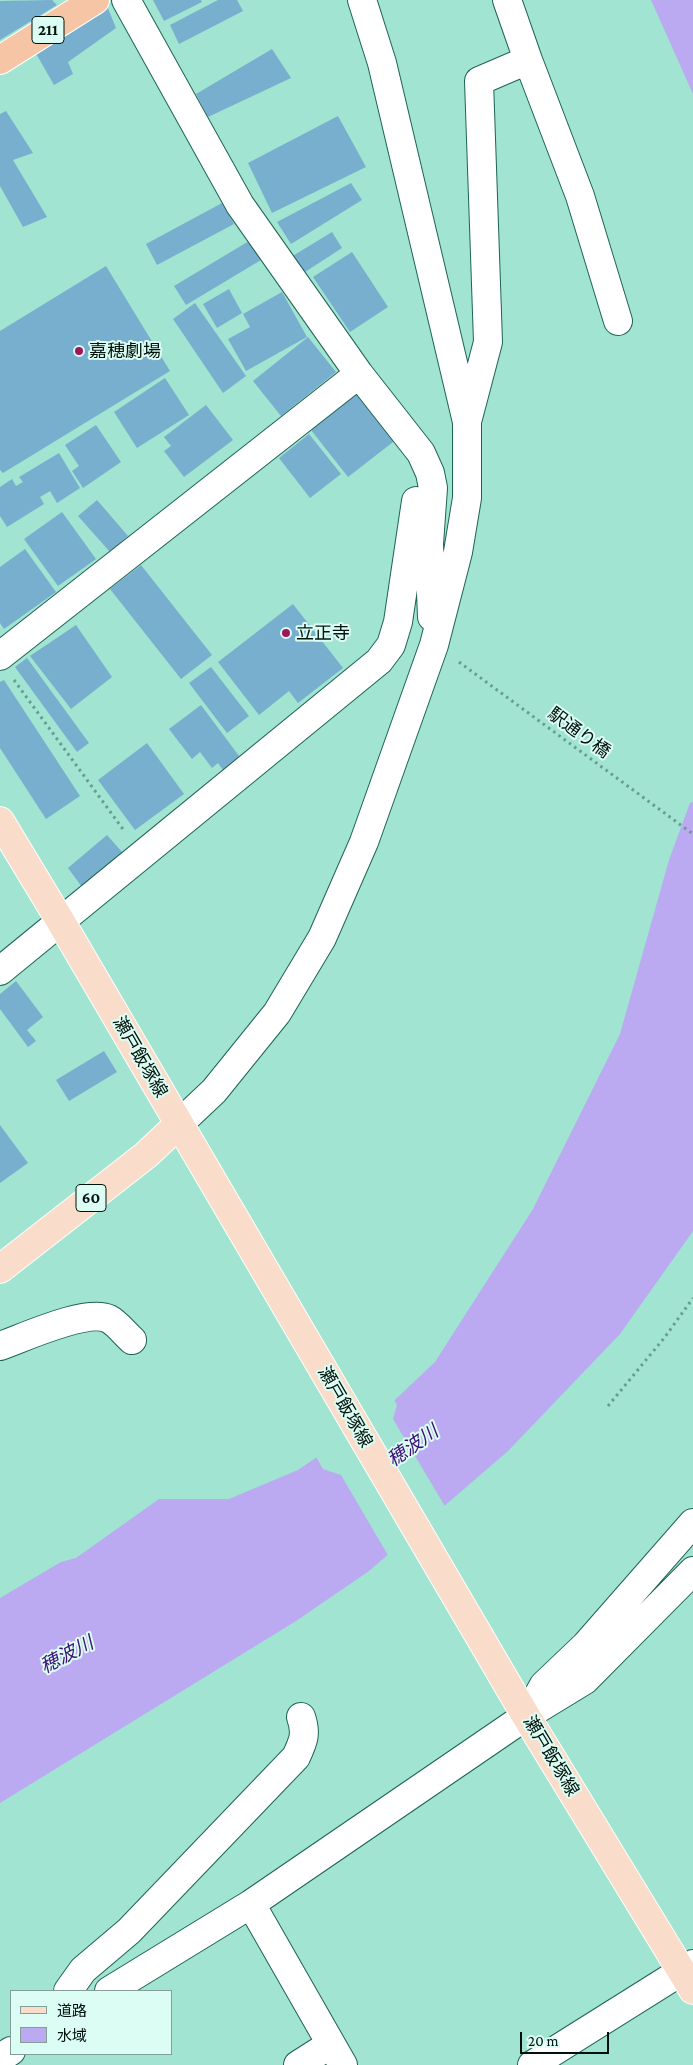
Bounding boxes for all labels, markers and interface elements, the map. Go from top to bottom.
road number: 211 [32,16,64,44]
place label: 嘉穂劇場 [89,340,161,362]
marker: 嘉穂劇場 [73,345,85,357]
place label: 立正寺 [296,622,350,644]
marker: 立正寺 [280,627,292,639]
street label: 駅通り橋 [544,703,614,763]
street label: 瀬戸飯塚線 [108,1013,172,1101]
road number: 60 [76,1184,106,1212]
street label: 瀬戸飯塚線 [313,1363,377,1451]
water label: 穂波川 [383,1420,443,1472]
water label: 穂波川 [36,1632,98,1678]
street label: 瀬戸飯塚線 [519,1712,583,1800]
legend [10,1990,172,2055]
text: 道路 [57,2003,87,2019]
scale bar [523,2022,612,2054]
text: 水域 [57,2028,87,2044]
text: 20 m [528,2033,559,2049]

